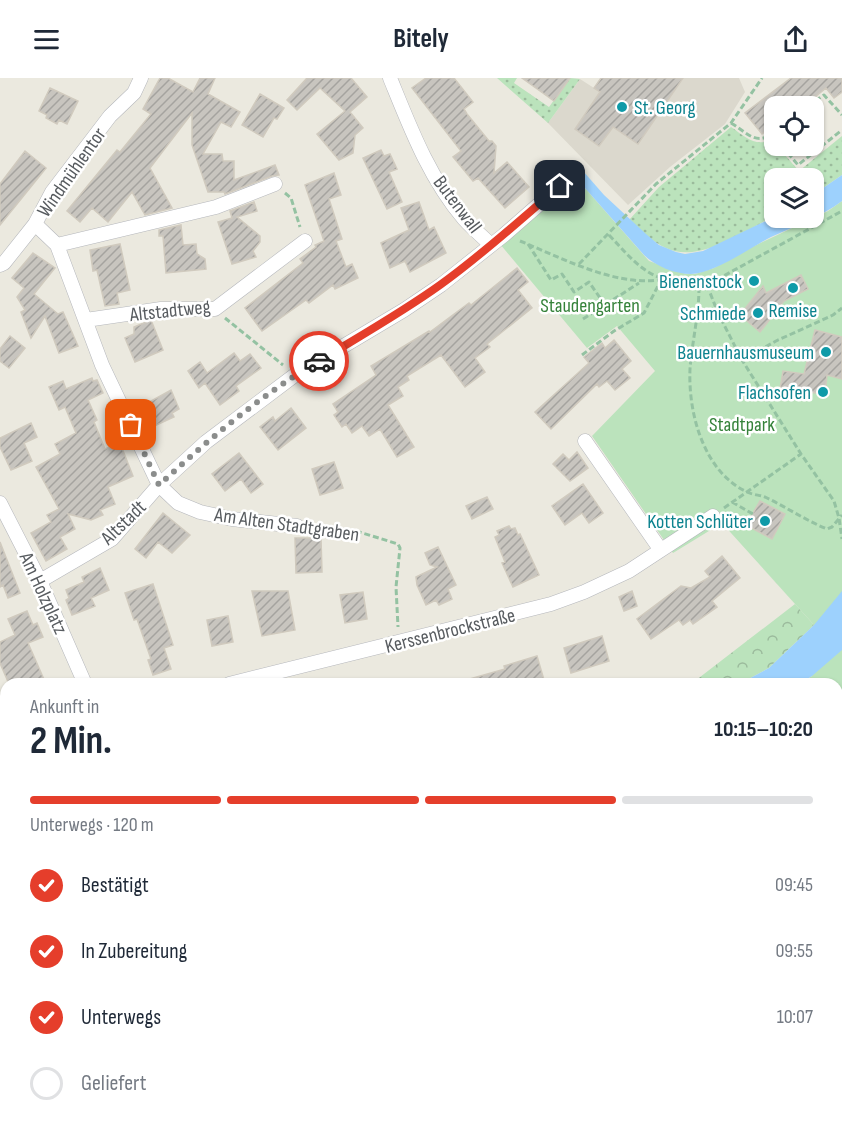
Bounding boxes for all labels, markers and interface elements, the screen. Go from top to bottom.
icon: menu [30,23,63,56]
text: Bitely [393,23,449,55]
icon: share [779,23,812,56]
place label: St. Georg [634,96,695,120]
map controls [764,96,824,228]
button: locate [764,96,824,156]
marker: St. Georg [615,100,629,114]
street label: Windmühlentor [32,123,112,222]
pin [534,160,585,211]
button: layers [764,168,824,228]
icon: home [543,169,576,202]
street label: Butenwall [428,171,487,238]
place label: Bienenstock [659,270,742,294]
marker: Bienenstock [747,274,761,288]
marker: Remise [786,281,800,295]
park label: Staudengarten [540,294,640,318]
street label: Altstadtweg [128,295,212,327]
place label: Remise [769,299,817,323]
place label: Schmiede [680,302,746,326]
marker: Schmiede [751,306,765,320]
courier [289,331,349,391]
place label: Bauernhausmuseum [677,341,814,365]
icon: car [303,345,336,378]
marker: Bauernhausmuseum [819,345,833,359]
place label: Flachsofen [738,381,811,405]
marker: Flachsofen [816,385,830,399]
pin [105,399,156,450]
icon: bag [114,408,147,441]
park label: Stadtpark [709,413,775,437]
street label: Altstadt [95,495,151,551]
street label: Am Alten Stadtgraben [212,503,361,547]
place label: Kotten Schlüter [647,510,753,534]
marker: Kotten Schlüter [758,514,772,528]
street label: Am Holzplatz [13,548,72,638]
street label: Kerssenbrockstraße [383,603,518,659]
text: Ankunft in [30,695,99,719]
text: 10:15–10:20 [714,716,813,743]
text: 2 Min. [30,718,112,765]
text: Unterwegs · 120 m [30,813,154,837]
icon: check [30,869,63,902]
text: Bestätigt [81,872,149,899]
text: 09:45 [775,873,813,897]
icon: check [30,935,63,968]
text: In Zubereitung [81,938,187,965]
text: 09:55 [775,939,813,963]
icon: check [30,1001,63,1034]
text: Unterwegs [81,1004,161,1031]
text: 10:07 [777,1005,813,1029]
text: Geliefert [81,1070,146,1097]

